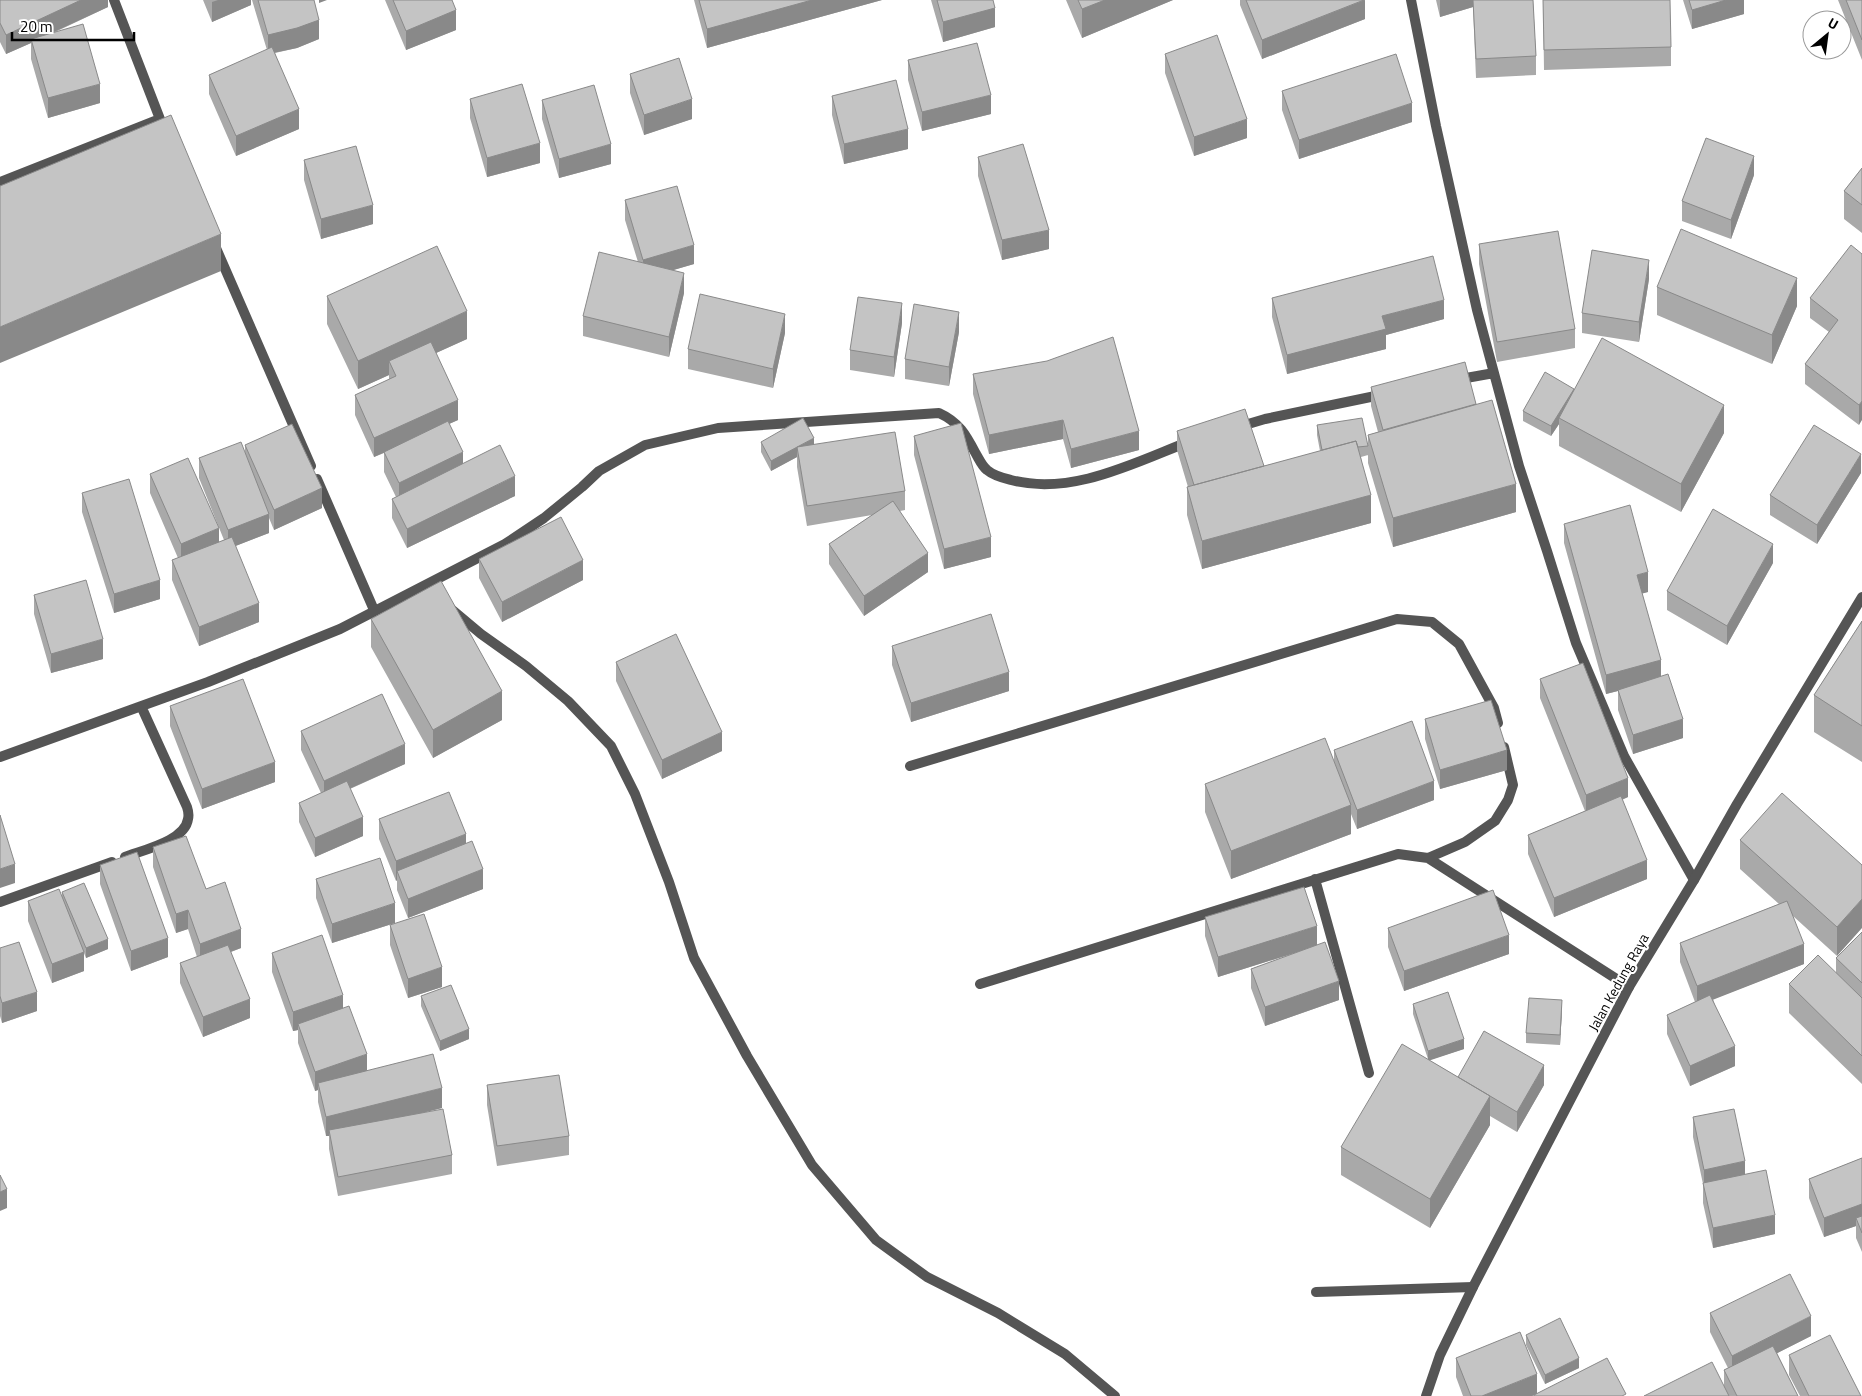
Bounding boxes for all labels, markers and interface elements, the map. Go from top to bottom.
scale bar [12,10,135,42]
north arrow [1802,10,1852,60]
text: U [1824,12,1843,35]
text: 20 m [20,15,53,38]
street label: Jalan Kedung Raya [1582,929,1654,1035]

